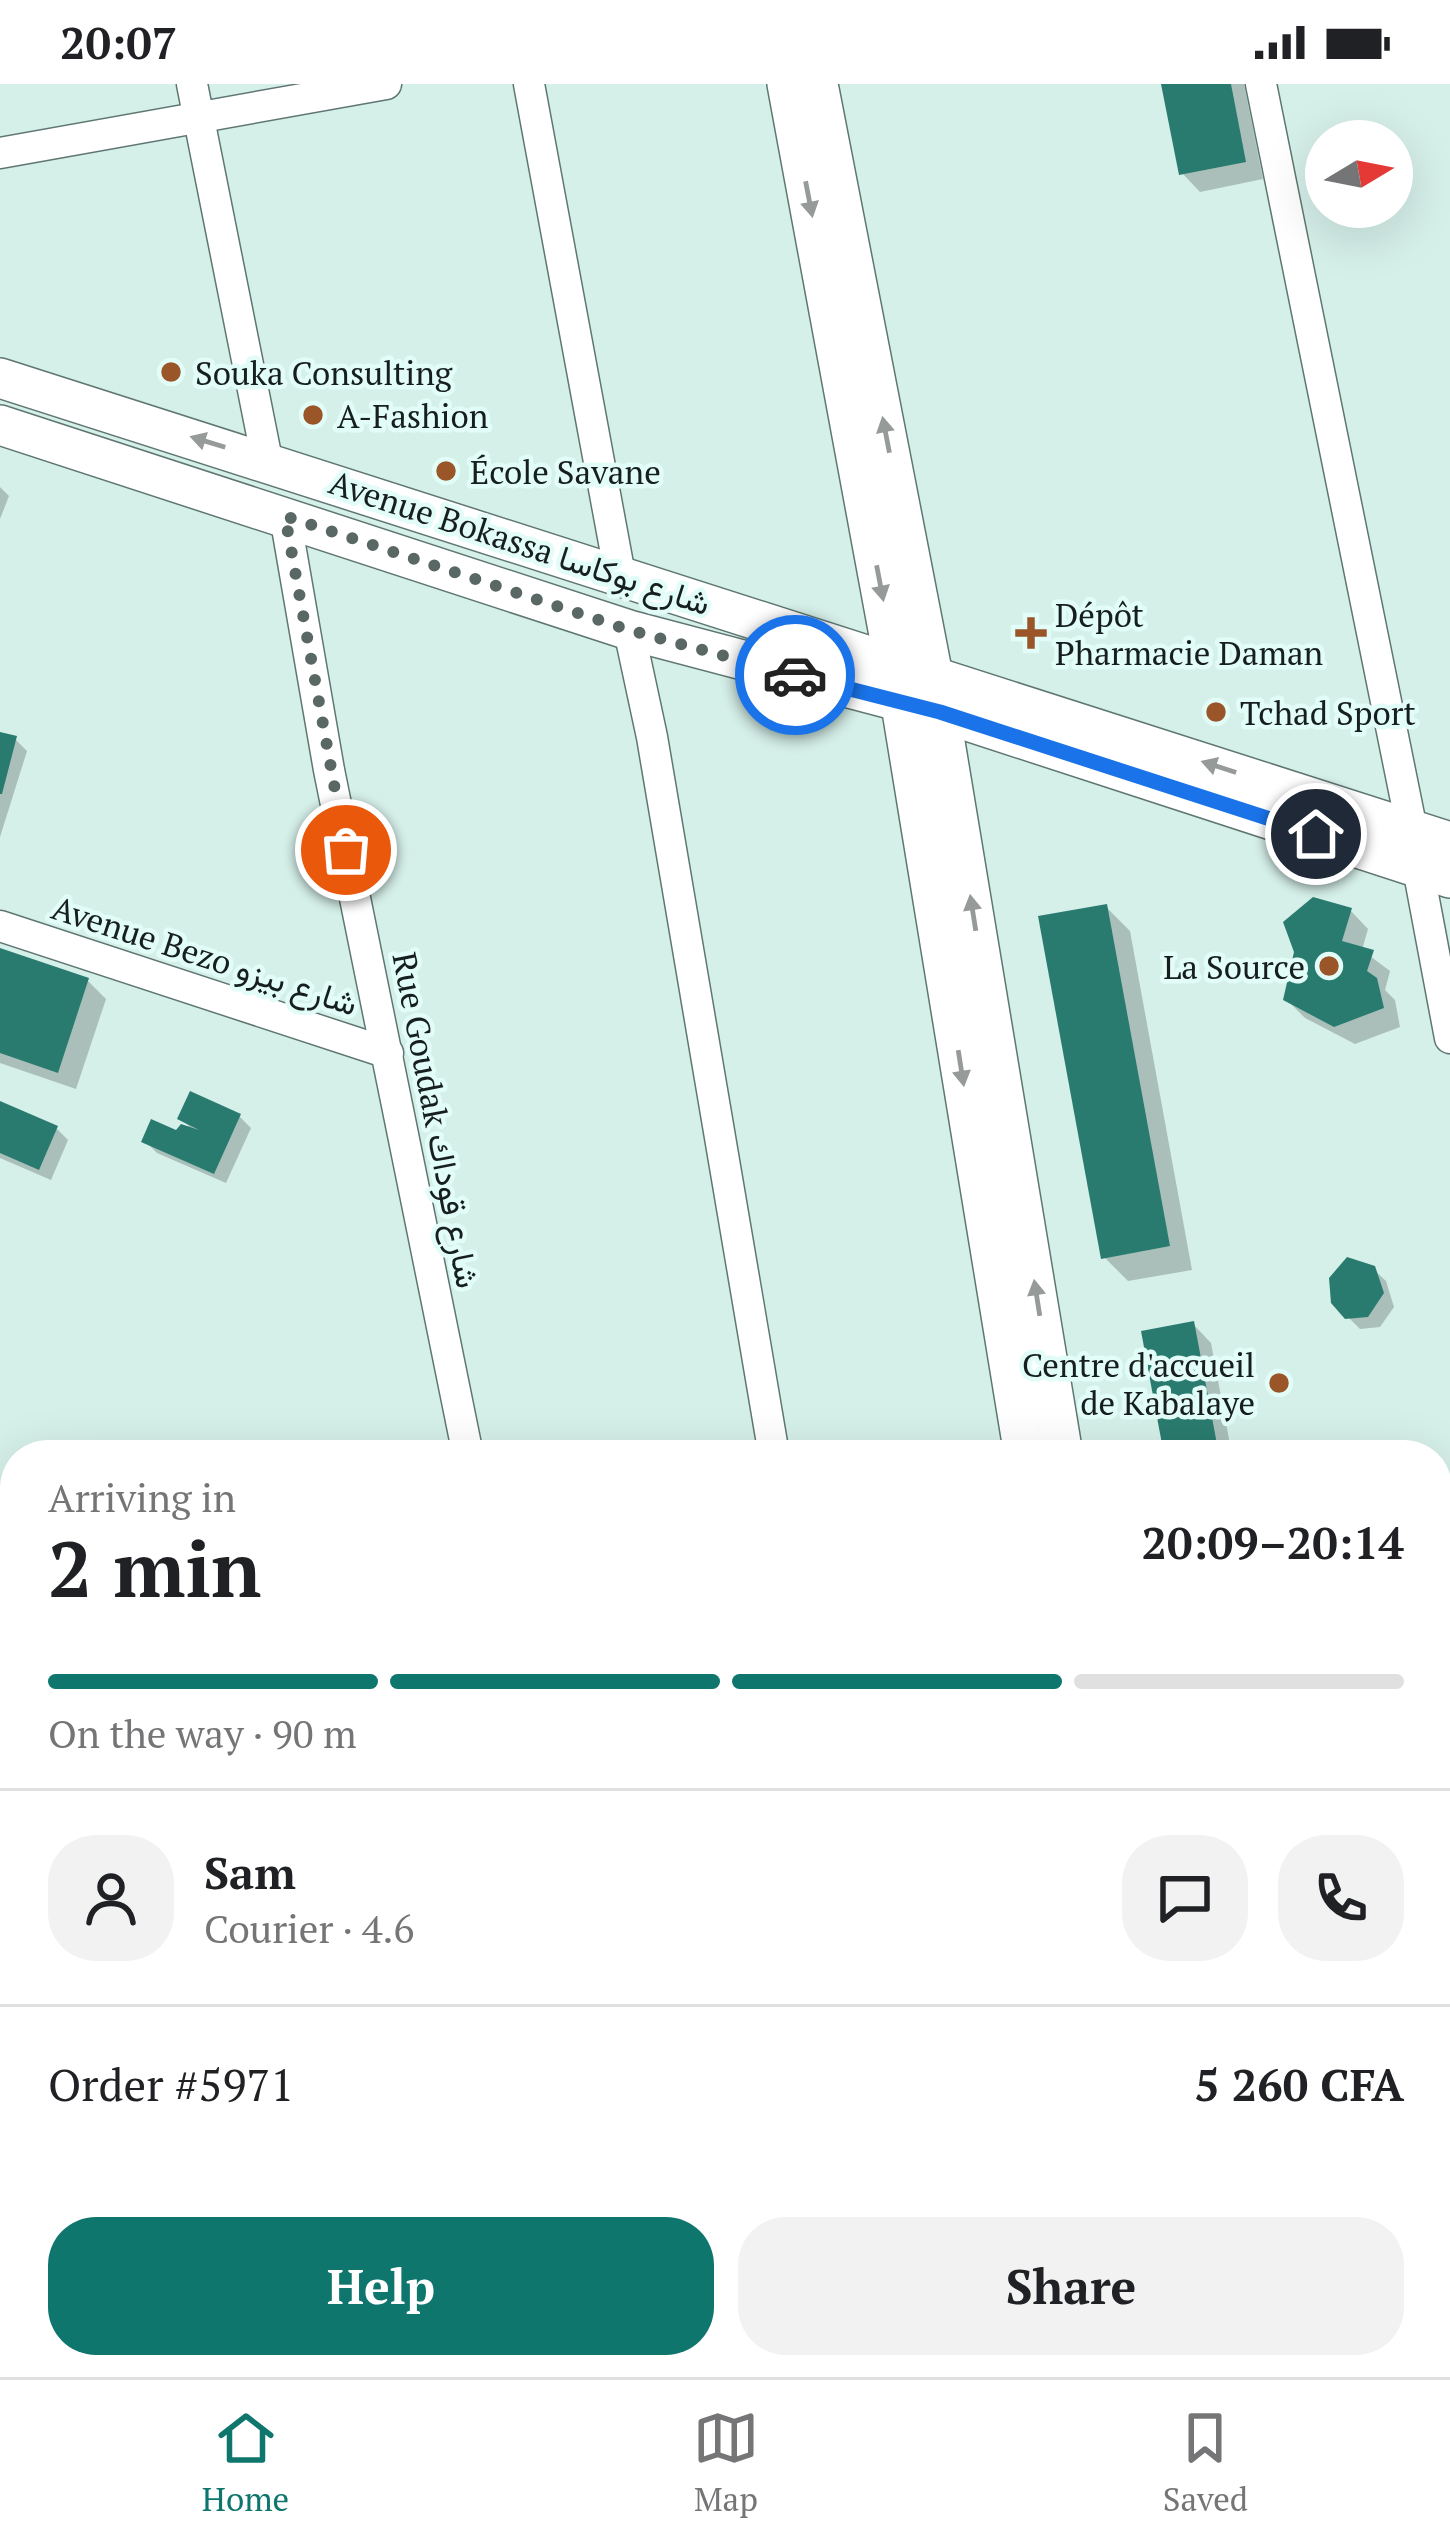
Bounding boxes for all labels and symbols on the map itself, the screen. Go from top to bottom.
north arrow [1305,120,1413,228]
one-way arrow [800,181,819,218]
place label: Souka Consulting [195,351,453,394]
marker: Souka Consulting [158,359,184,385]
place label: A-Fashion [337,394,489,437]
marker: A-Fashion [300,402,326,428]
one-way arrow [876,416,895,454]
one-way arrow [189,432,226,450]
place label: École Savane [470,450,661,493]
marker: École Savane [433,458,459,484]
street label: Avenue Bokassa شارع بوكاسا [323,460,716,626]
one-way arrow [871,564,890,602]
place label: Dépôt Pharmacie Daman [1055,593,1324,674]
courier [735,615,855,735]
marker: Dépôt Pharmacie Daman [1018,620,1044,646]
place label: Tchad Sport [1240,691,1416,734]
marker: Tchad Sport [1203,699,1229,725]
one-way arrow [1200,756,1237,775]
pin [1265,783,1367,885]
pin [295,799,397,901]
street label: Avenue Bezo شارع بيزو [46,885,363,1027]
one-way arrow [964,894,982,932]
place label: La Source [1163,945,1305,988]
street label: Rue Goudak شارع قوداك [381,948,491,1292]
marker: La Source [1316,953,1342,979]
one-way arrow [952,1050,970,1088]
one-way arrow [1028,1279,1047,1316]
place label: Centre d'accueil de Kabalaye [1022,1343,1255,1424]
marker: Centre d'accueil de Kabalaye [1266,1370,1292,1396]

